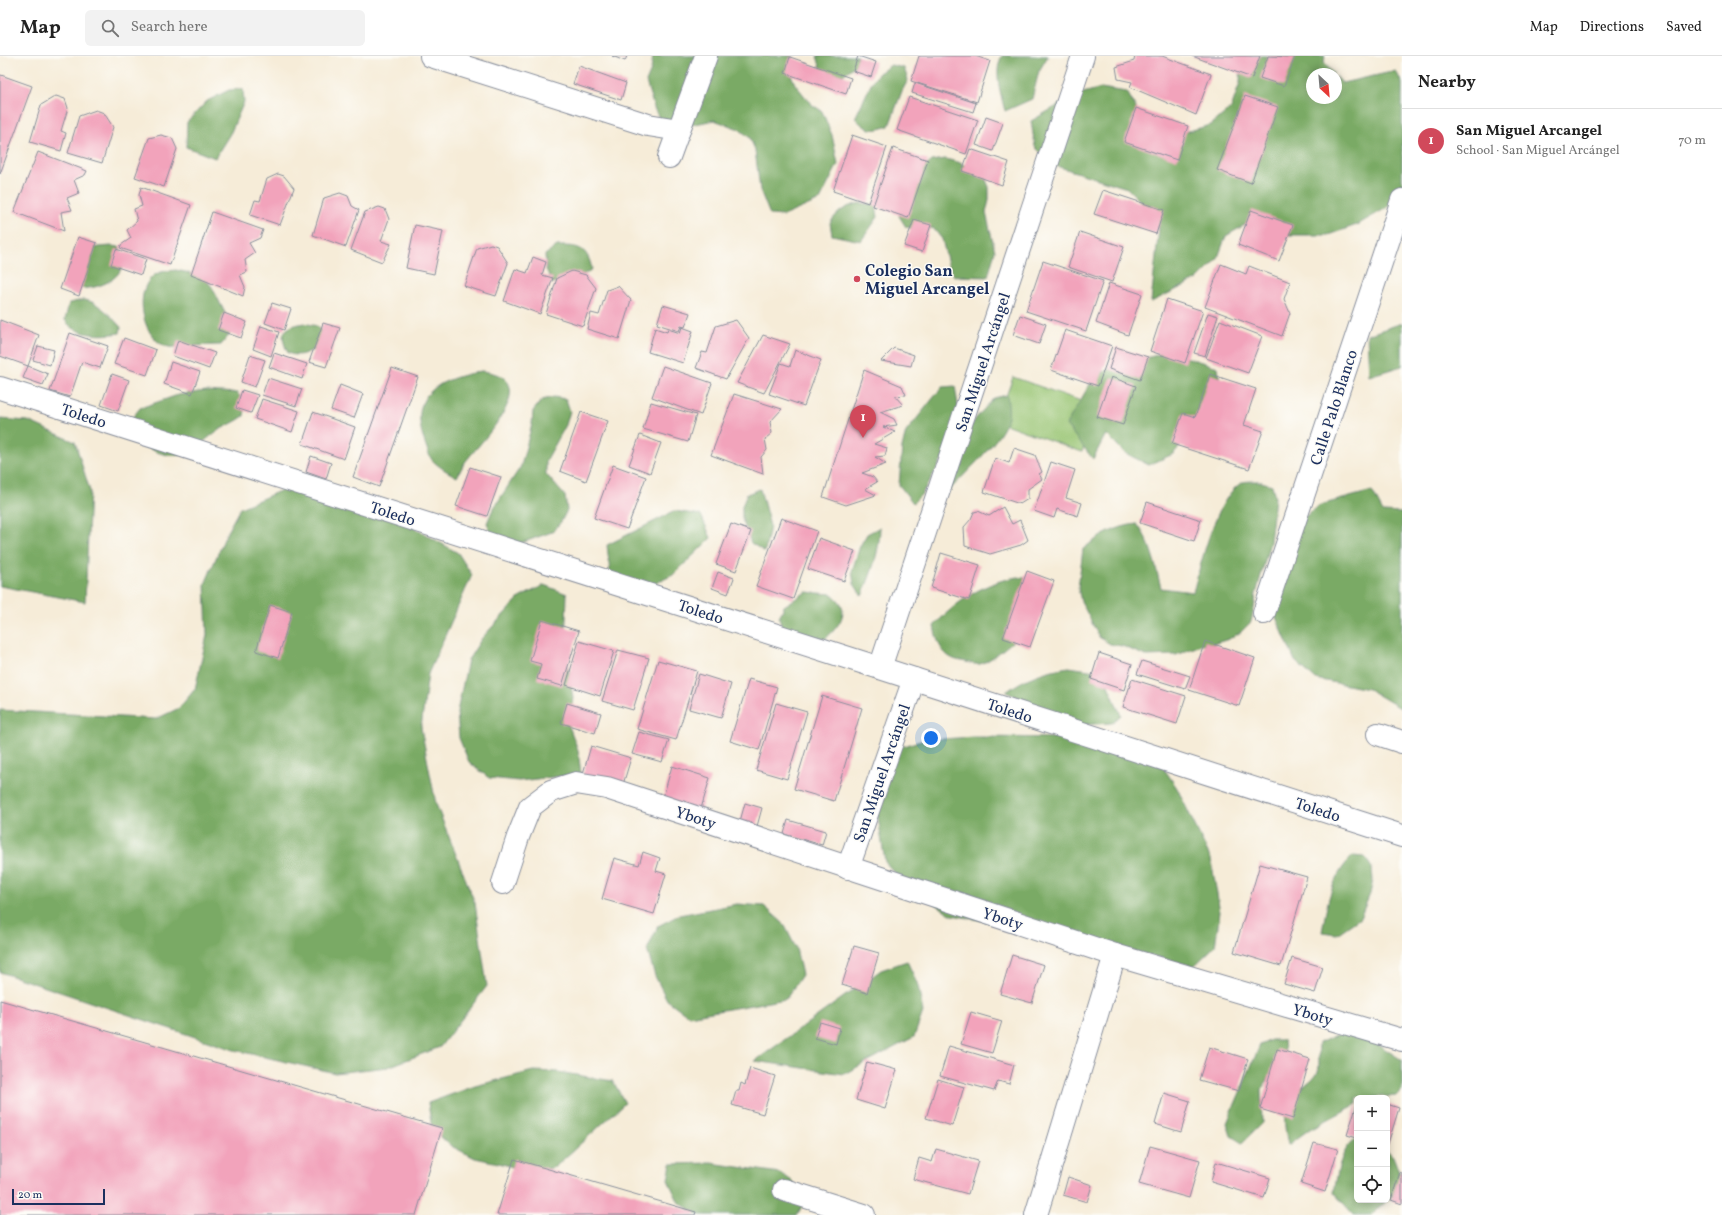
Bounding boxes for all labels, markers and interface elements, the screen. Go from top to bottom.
search box [85,10,365,46]
text: Map [20,15,61,41]
icon: search [99,17,121,39]
text: Search here [131,17,208,38]
text: Map [1530,18,1558,37]
text: Directions [1580,18,1644,37]
text: Saved [1666,18,1702,37]
north arrow [1306,68,1342,104]
text: Nearby [1418,71,1476,94]
text: San Miguel Arcangel [1456,121,1602,142]
text: 1 [1428,132,1434,150]
text: 70 m [1678,132,1706,150]
text: School · San Miguel Arcángel [1456,142,1620,160]
place label: Colegio San Miguel Arcangel [865,261,990,301]
marker: Colegio San Miguel Arcangel [852,274,862,284]
street label: San Miguel Arcángel [951,290,1017,435]
street label: Calle Palo Blanco [1306,347,1364,468]
street label: Toledo [58,399,109,435]
pin: 1 [850,405,876,438]
street label: Toledo [367,497,418,533]
street label: Toledo [675,595,726,631]
street label: Toledo [984,694,1035,730]
street label: San Miguel Arcángel [849,701,917,846]
your location [921,728,941,748]
street label: Toledo [1292,793,1343,829]
street label: Yboty [672,802,719,836]
street label: Yboty [979,903,1026,937]
street label: Yboty [1289,999,1336,1033]
map controls [1354,1095,1390,1203]
button: + [1354,1095,1390,1131]
button: − [1354,1131,1390,1167]
button: locate [1354,1167,1390,1203]
scale bar [12,1187,105,1206]
text: 20 m [18,1188,42,1203]

